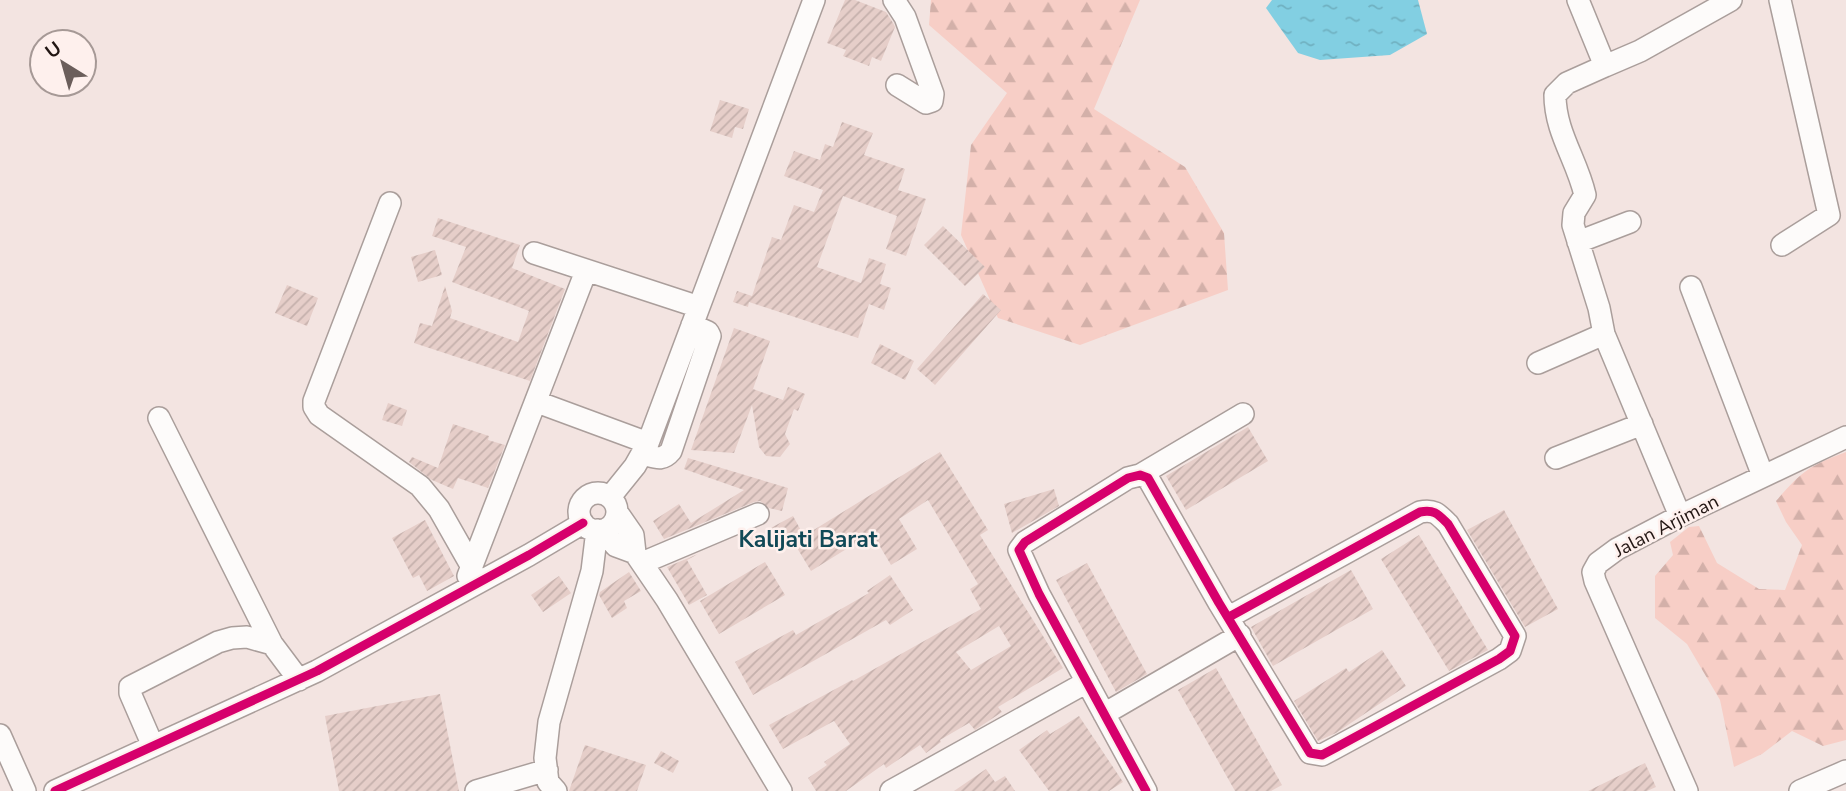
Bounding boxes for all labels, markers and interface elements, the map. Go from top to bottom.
north arrow [28,28,98,98]
text: U [40,36,67,65]
street label: Jalan Arjiman [1609,488,1723,564]
district label: Kalijati Barat [738,524,878,555]

